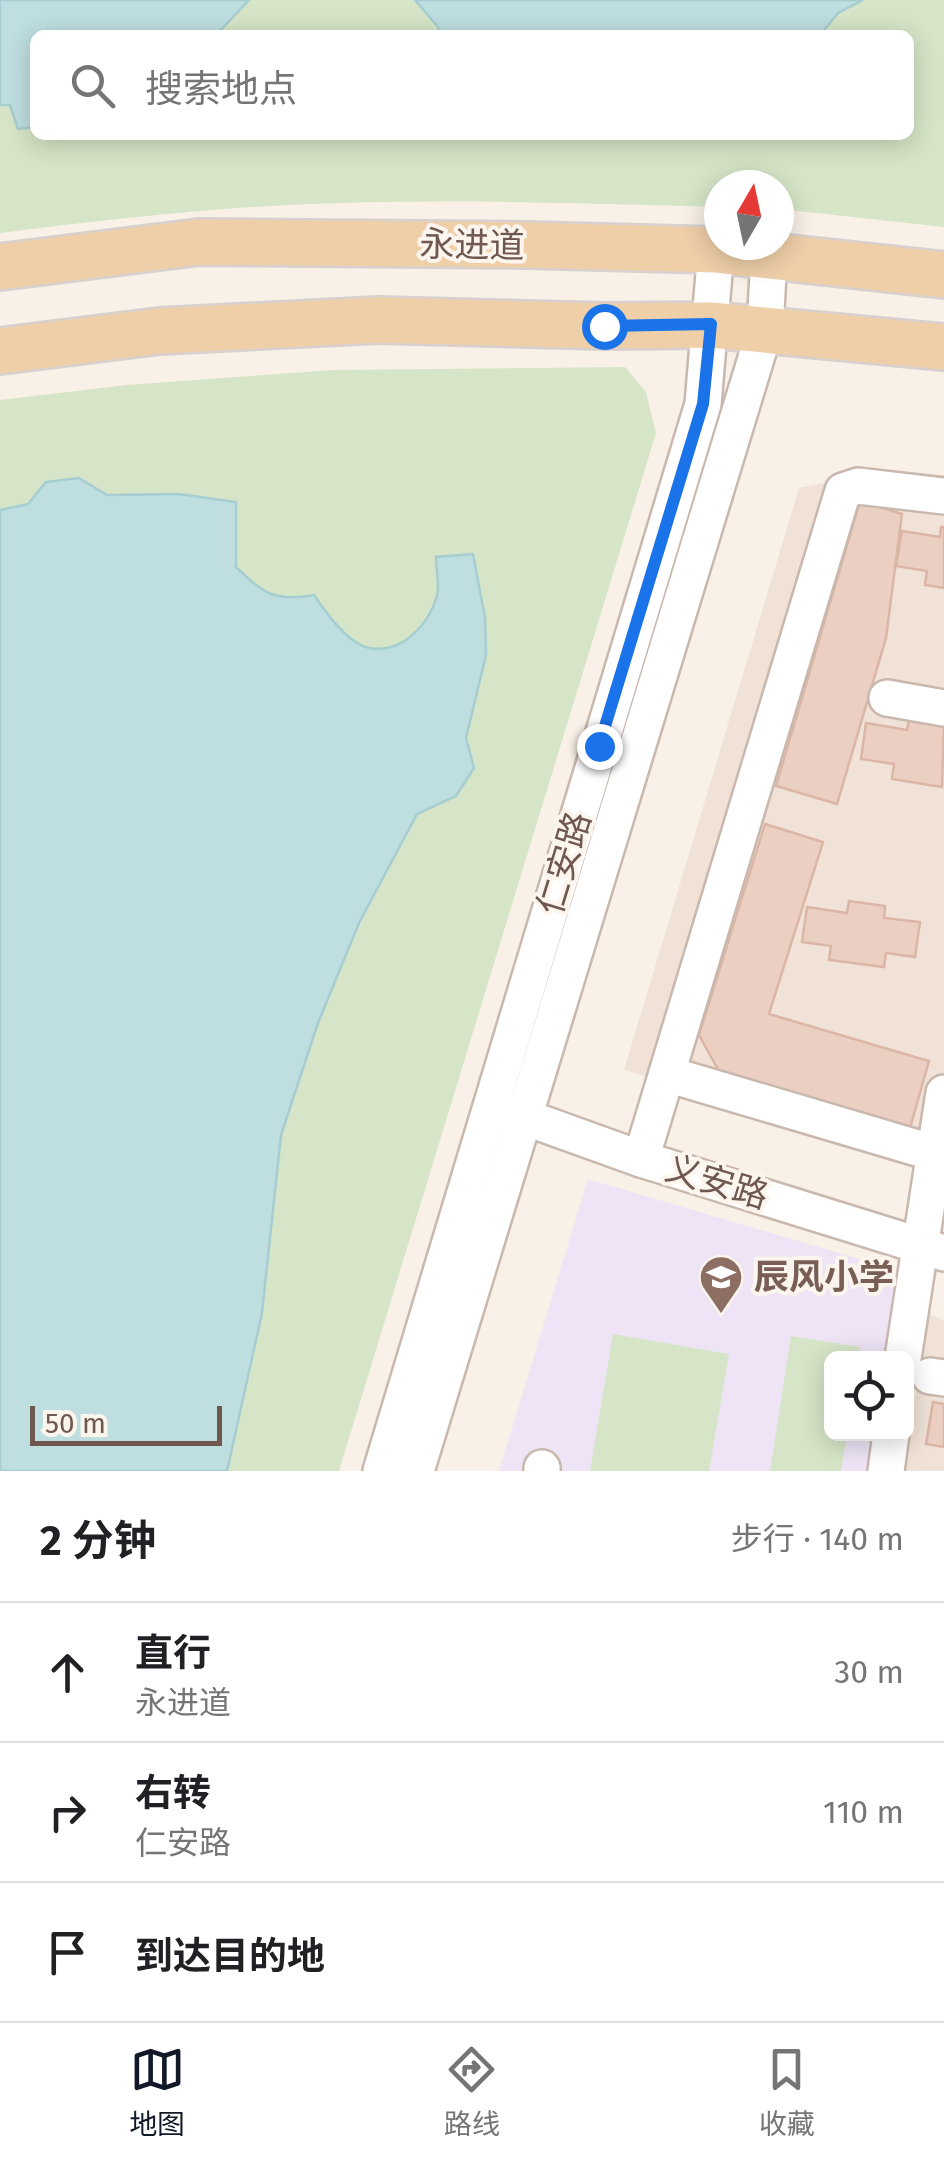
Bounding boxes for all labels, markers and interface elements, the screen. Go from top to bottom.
search box [30,30,914,140]
icon: search [65,58,120,113]
text: 搜索地点 [145,66,297,112]
north arrow [704,170,794,260]
street label: 永进道 [419,223,525,267]
route start [582,304,628,350]
route end [577,724,623,770]
street label: 仁安路 [529,807,599,919]
street label: 义安路 [661,1147,773,1217]
school or university icon: 辰风小学 [698,1254,744,1315]
place label: 辰风小学 [754,1256,894,1298]
map controls [824,1351,914,1441]
button: locate [824,1351,914,1441]
scale bar [30,1401,222,1446]
text: 50 m [45,1407,106,1440]
text: 2 分钟 [40,1516,156,1566]
text: 步行 · 140 m [731,1520,904,1558]
text: 直行 [135,1630,211,1676]
icon: ahead [40,1645,95,1700]
text: 30 m [834,1653,904,1691]
text: 永进道 [135,1684,231,1722]
text: 右转 [135,1770,211,1816]
icon: right [40,1785,95,1840]
text: 110 m [823,1793,904,1831]
text: 仁安路 [135,1824,231,1862]
icon: arrive [40,1925,95,1980]
text: 到达目的地 [135,1933,325,1979]
tab: 地图 [129,2042,185,2142]
tab: 路线 [444,2042,500,2142]
tab: 收藏 [759,2042,815,2142]

